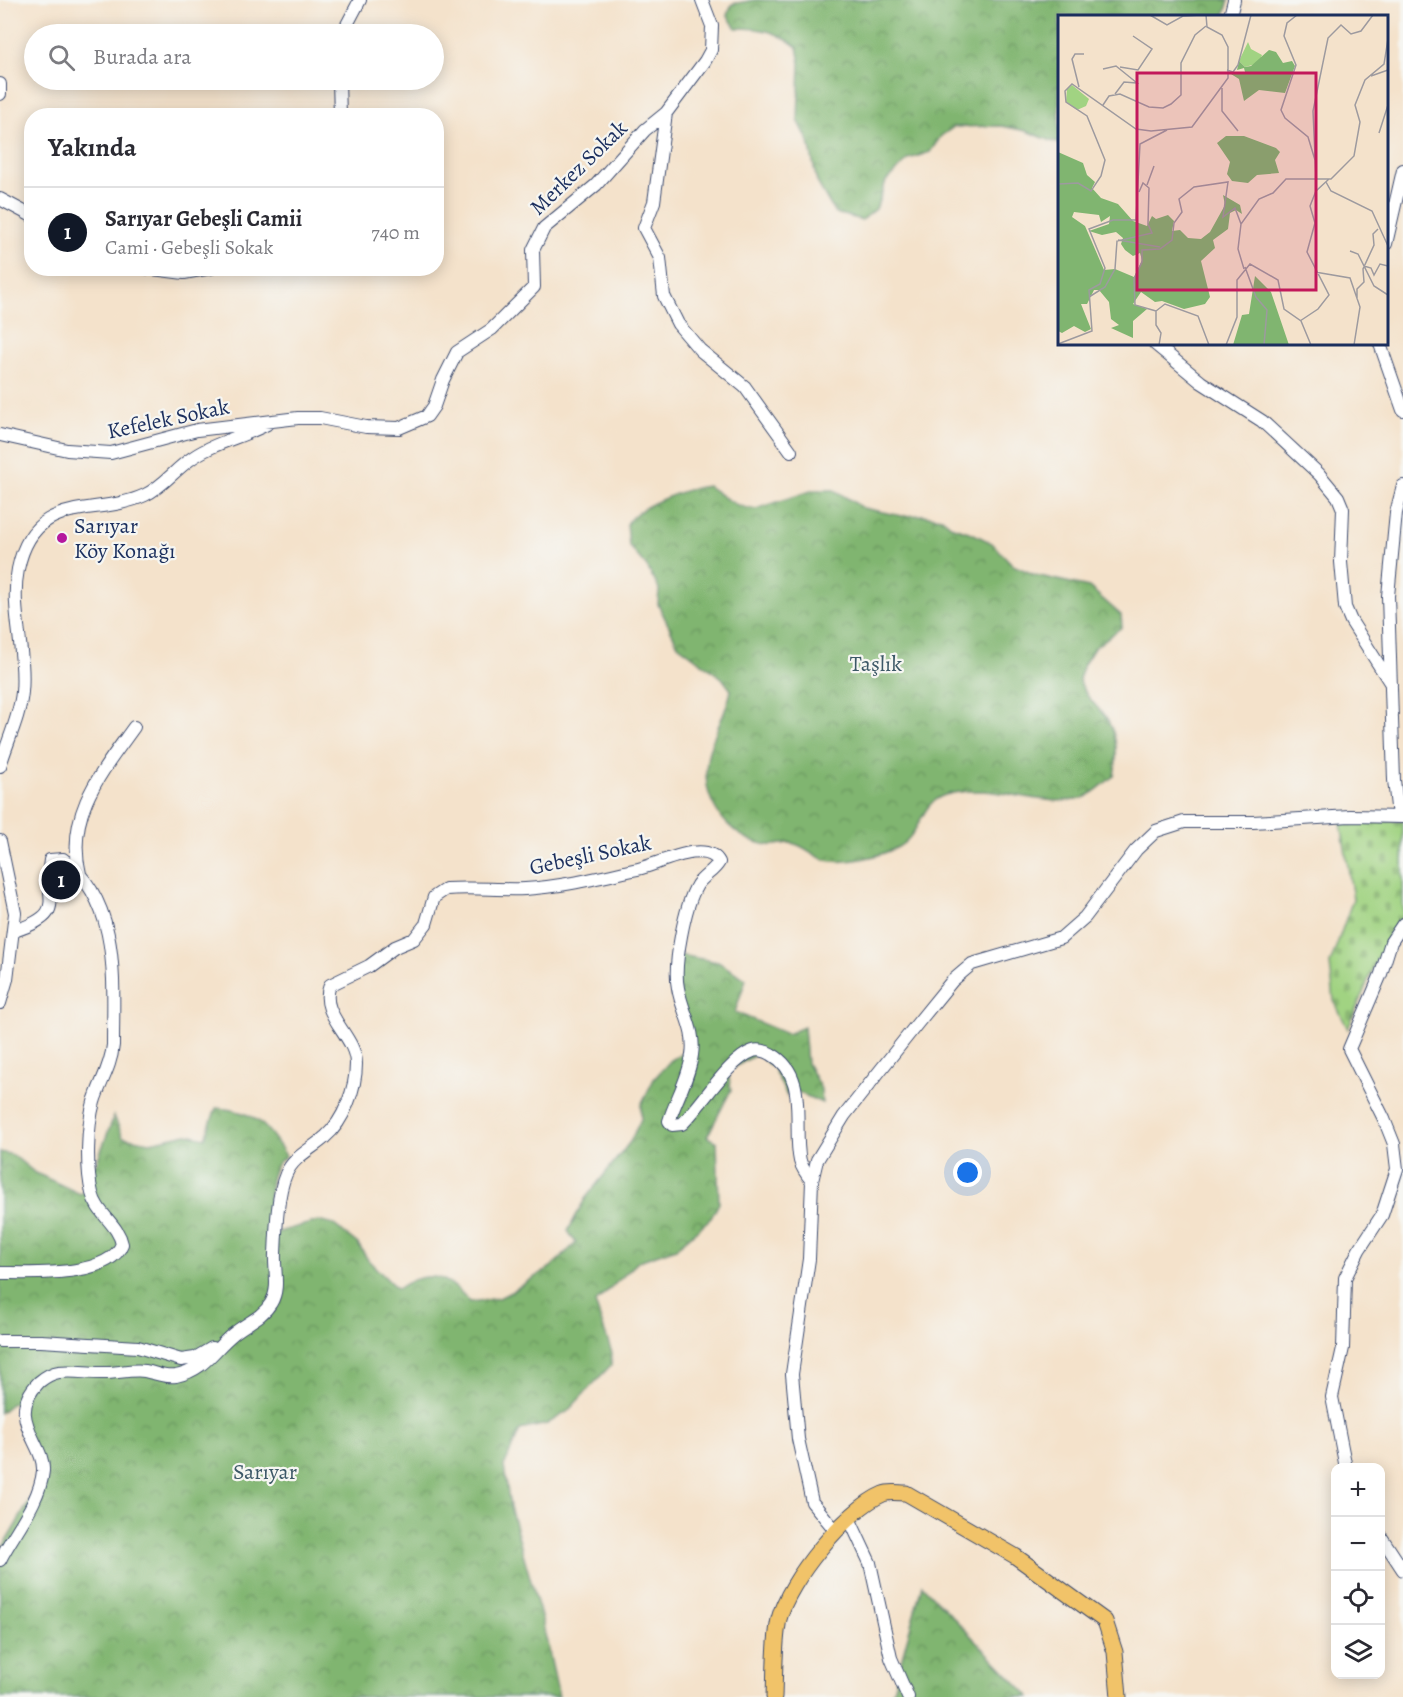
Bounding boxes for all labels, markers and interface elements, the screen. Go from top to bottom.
inset map [1058,15,1388,345]
search box [24,24,444,90]
icon: search [45,41,78,74]
text: Burada ara [93,42,192,72]
street label: Merkez Sokak [523,113,634,222]
text: Yakında [48,130,137,165]
text: Sarıyar Gebeşli Camii [105,204,302,234]
text: 1 [64,219,71,246]
text: 740 m [371,219,420,246]
text: Cami · Gebeşli Sokak [105,234,274,261]
street label: Kefelek Sokak [104,391,232,447]
place label: Sarıyar Köy Konağı [74,511,176,566]
marker: Sarıyar Köy Konağı [55,531,69,545]
park label: Taşlık [850,649,902,679]
street label: Gebeşli Sokak [527,827,654,883]
pin: 1 [42,858,80,902]
your location [953,1158,982,1187]
park label: Sarıyar [233,1457,297,1487]
map controls [1331,1463,1385,1679]
button: + [1331,1463,1385,1517]
button: − [1331,1517,1385,1571]
button: locate [1331,1571,1385,1625]
button: layers [1331,1625,1385,1679]

